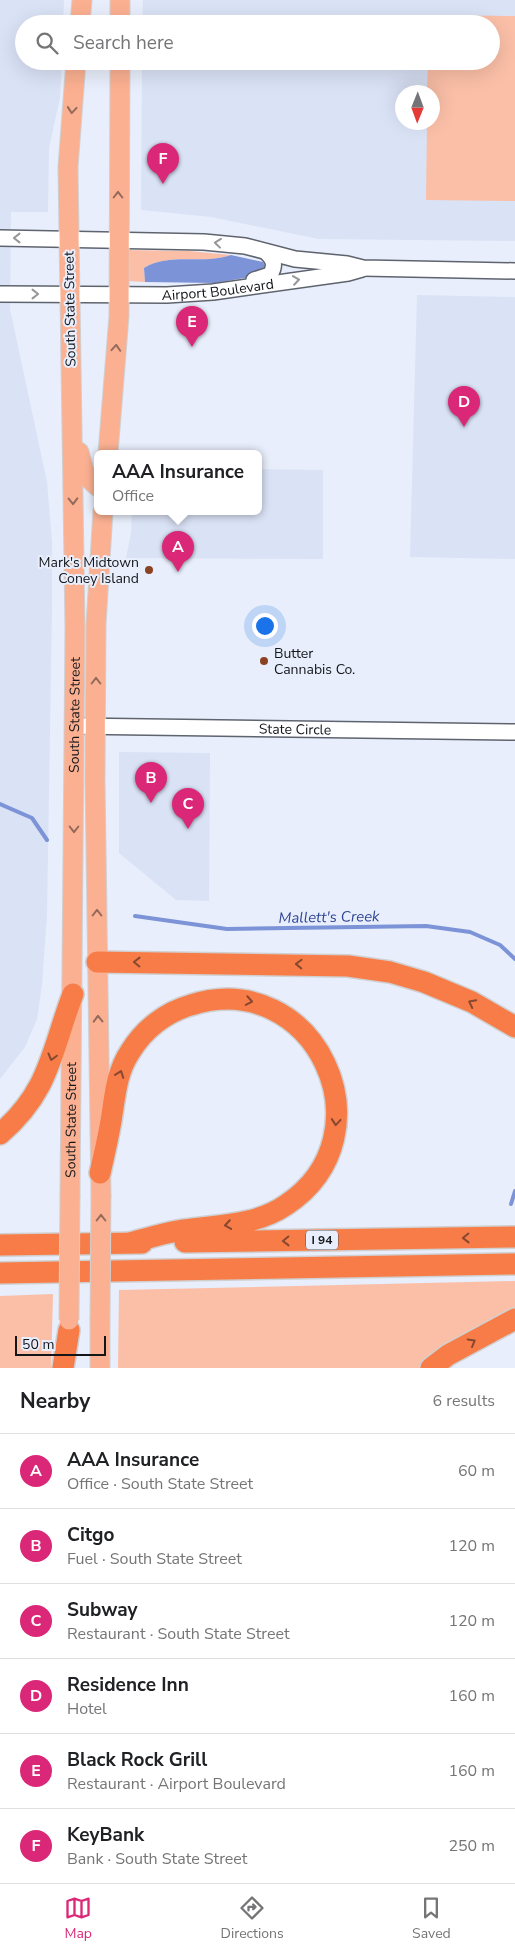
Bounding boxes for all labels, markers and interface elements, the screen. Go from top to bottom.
search box [15,15,500,70]
icon: search [33,29,61,57]
text: Search here [73,30,174,56]
north arrow [395,85,440,130]
one-way arrow [67,106,78,114]
pin: F [147,143,179,184]
one-way arrow [113,191,123,198]
one-way arrow [13,233,20,243]
one-way arrow [214,238,222,249]
street label: South State Street [59,251,81,367]
street label: Airport Boulevard [162,274,275,305]
one-way arrow [291,276,300,286]
one-way arrow [31,289,39,299]
pin: E [176,306,208,347]
one-way arrow [111,344,122,352]
pin: D [448,386,480,427]
popup [94,450,262,515]
text: AAA Insurance [112,459,244,485]
text: Office [112,485,154,507]
one-way arrow [68,497,79,505]
pin: A [162,531,194,572]
place label: Mark's Midtown Coney Island [39,553,139,588]
marker: Mark's Midtown Coney Island [143,564,155,576]
your location [252,613,278,639]
place label: Butter Cannabis Co. [274,644,355,679]
marker: Butter Cannabis Co. [258,655,270,667]
street label: South State Street [64,657,84,773]
one-way arrow [91,676,101,684]
street label: State Circle [259,719,331,739]
pin: B [135,762,167,803]
pin: C [172,788,204,829]
one-way arrow [69,826,79,833]
water label: Mallett's Creek [278,906,380,928]
one-way arrow [91,909,102,917]
one-way arrow [132,957,140,967]
one-way arrow [295,959,302,969]
one-way arrow [245,996,254,1006]
one-way arrow [469,999,478,1009]
one-way arrow [93,1015,103,1023]
one-way arrow [48,1052,58,1060]
street label: South State Street [61,1062,81,1178]
one-way arrow [114,1070,124,1079]
one-way arrow [331,1118,342,1126]
one-way arrow [95,1214,106,1222]
one-way arrow [224,1219,232,1230]
road number: I 94 [306,1230,338,1250]
one-way arrow [462,1233,470,1243]
one-way arrow [282,1236,290,1246]
scale bar [15,1333,106,1356]
text: 50 m [22,1335,54,1354]
one-way arrow [466,1338,475,1348]
text: Nearby [20,1387,90,1415]
text: 6 results [433,1390,495,1412]
text: AAA Insurance [67,1447,199,1473]
text: A [30,1460,42,1482]
text: 60 m [458,1460,495,1482]
text: Office · South State Street [67,1473,253,1495]
text: Citgo [67,1522,114,1548]
text: B [30,1535,42,1557]
text: 120 m [448,1535,495,1557]
text: Fuel · South State Street [67,1548,242,1570]
text: Subway [67,1597,138,1623]
text: C [31,1610,41,1632]
text: 120 m [448,1610,495,1632]
text: Restaurant · South State Street [67,1623,290,1645]
text: Residence Inn [67,1672,189,1698]
text: D [30,1685,42,1707]
text: 160 m [448,1685,495,1707]
text: Hotel [67,1698,107,1720]
text: Black Rock Grill [67,1747,207,1773]
text: E [31,1760,41,1782]
text: 160 m [448,1760,495,1782]
text: Restaurant · Airport Boulevard [67,1773,286,1795]
text: KeyBank [67,1822,144,1848]
text: F [32,1835,41,1857]
text: 250 m [448,1835,495,1857]
text: Bank · South State Street [67,1848,247,1870]
tab: Map [64,1894,92,1943]
tab: Directions [221,1894,284,1943]
tab: Saved [412,1894,451,1943]

